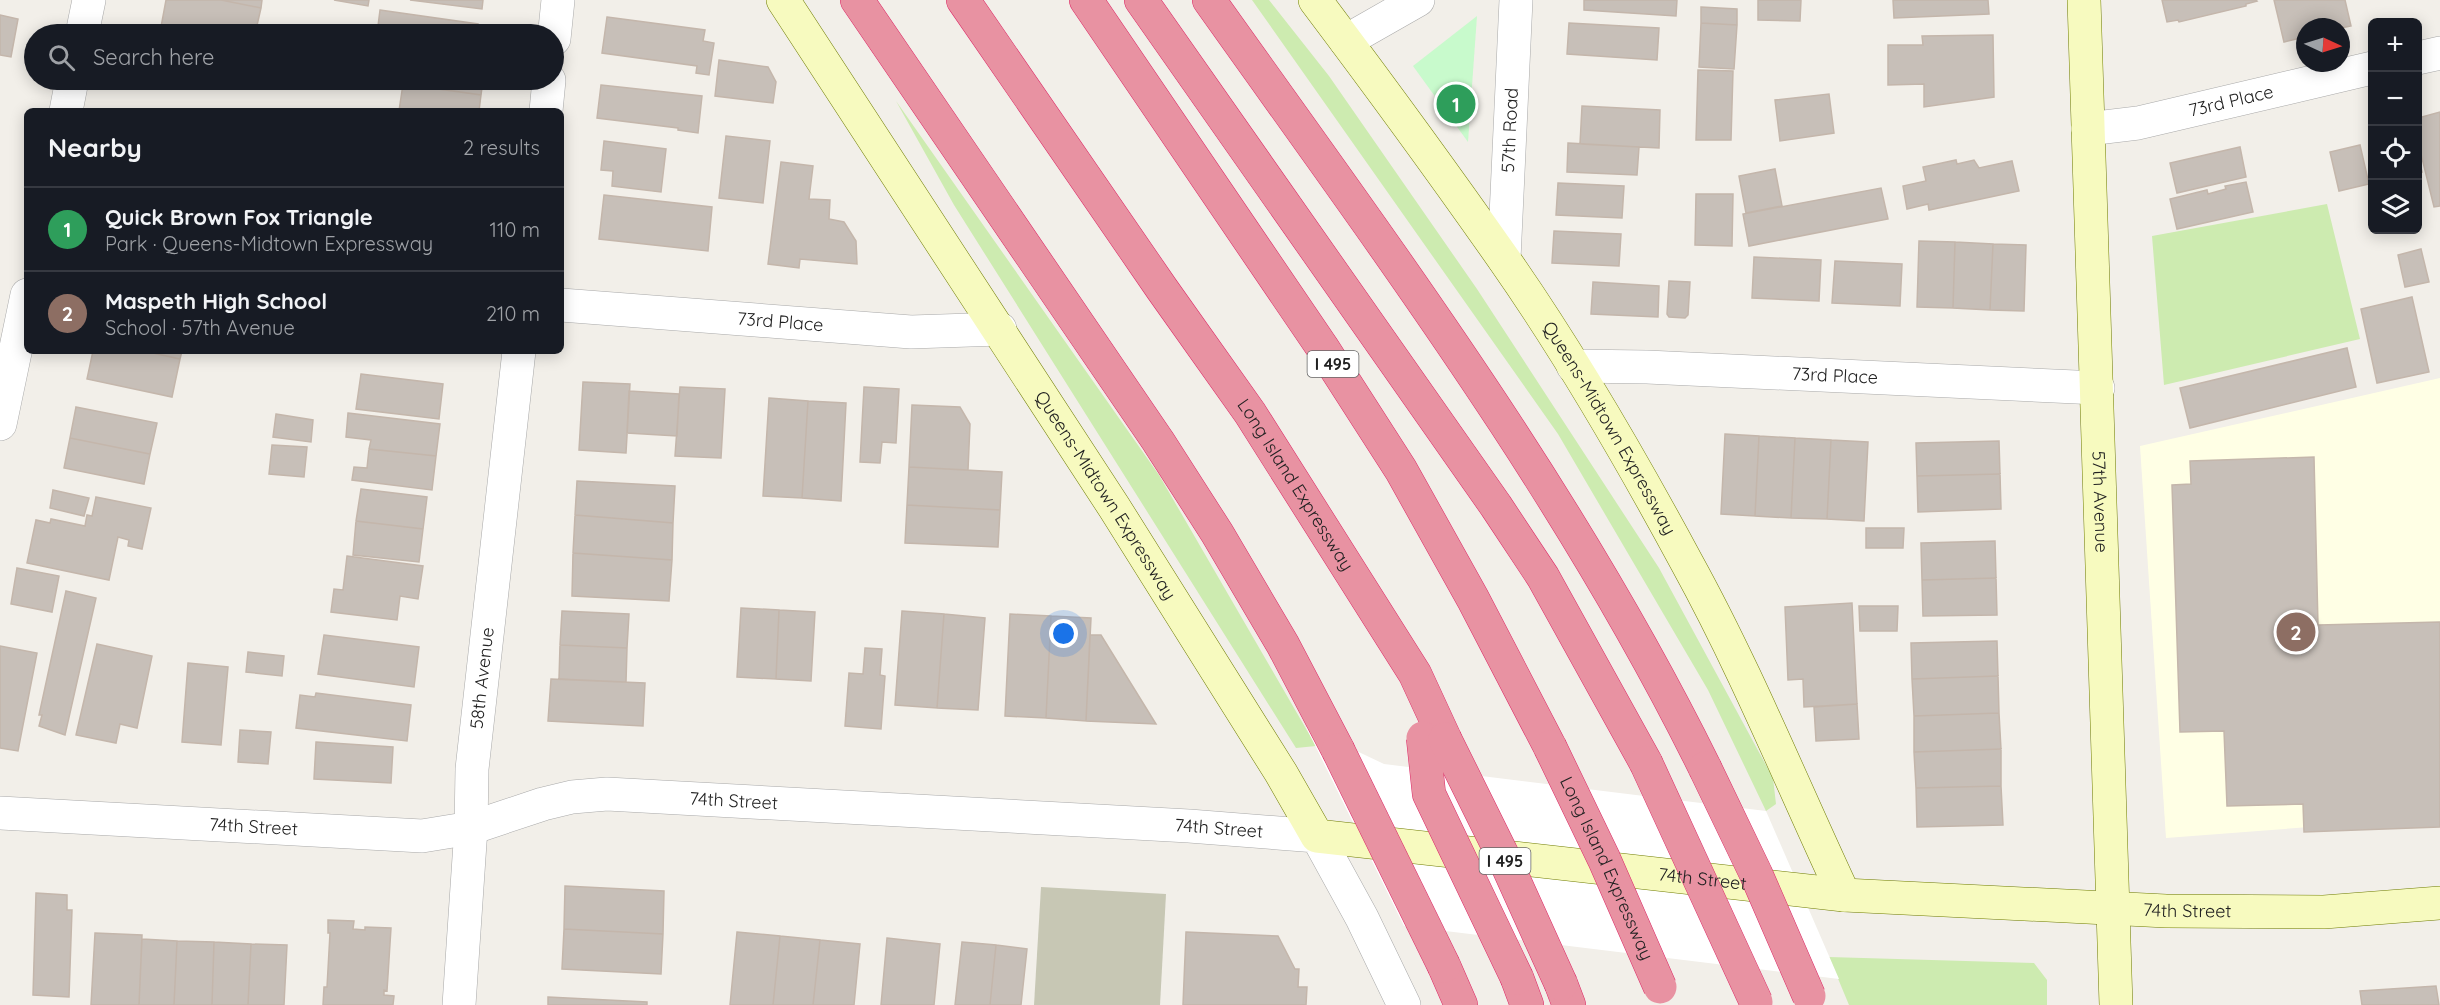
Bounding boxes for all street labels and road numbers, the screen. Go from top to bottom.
street label: 73rd Place [2186,80,2276,122]
street label: 57th Road [1496,87,1523,173]
street label: 73rd Place [736,307,824,336]
street label: Queens-Midtown Expressway [1538,317,1682,539]
road number: I 495 [1308,351,1358,377]
street label: 73rd Place [1791,362,1878,389]
street label: Queens-Midtown Expressway [1030,386,1181,604]
street label: Long Island Expressway [1233,394,1359,575]
street label: 57th Avenue [2087,450,2114,553]
street label: 58th Avenue [465,626,499,730]
street label: Long Island Expressway [1555,773,1659,964]
street label: 74th Street [689,787,779,814]
street label: 74th Street [209,812,298,840]
street label: 74th Street [1174,813,1264,843]
road number: I 495 [1480,848,1530,874]
street label: 74th Street [1657,862,1748,895]
street label: 74th Street [2142,898,2232,922]

